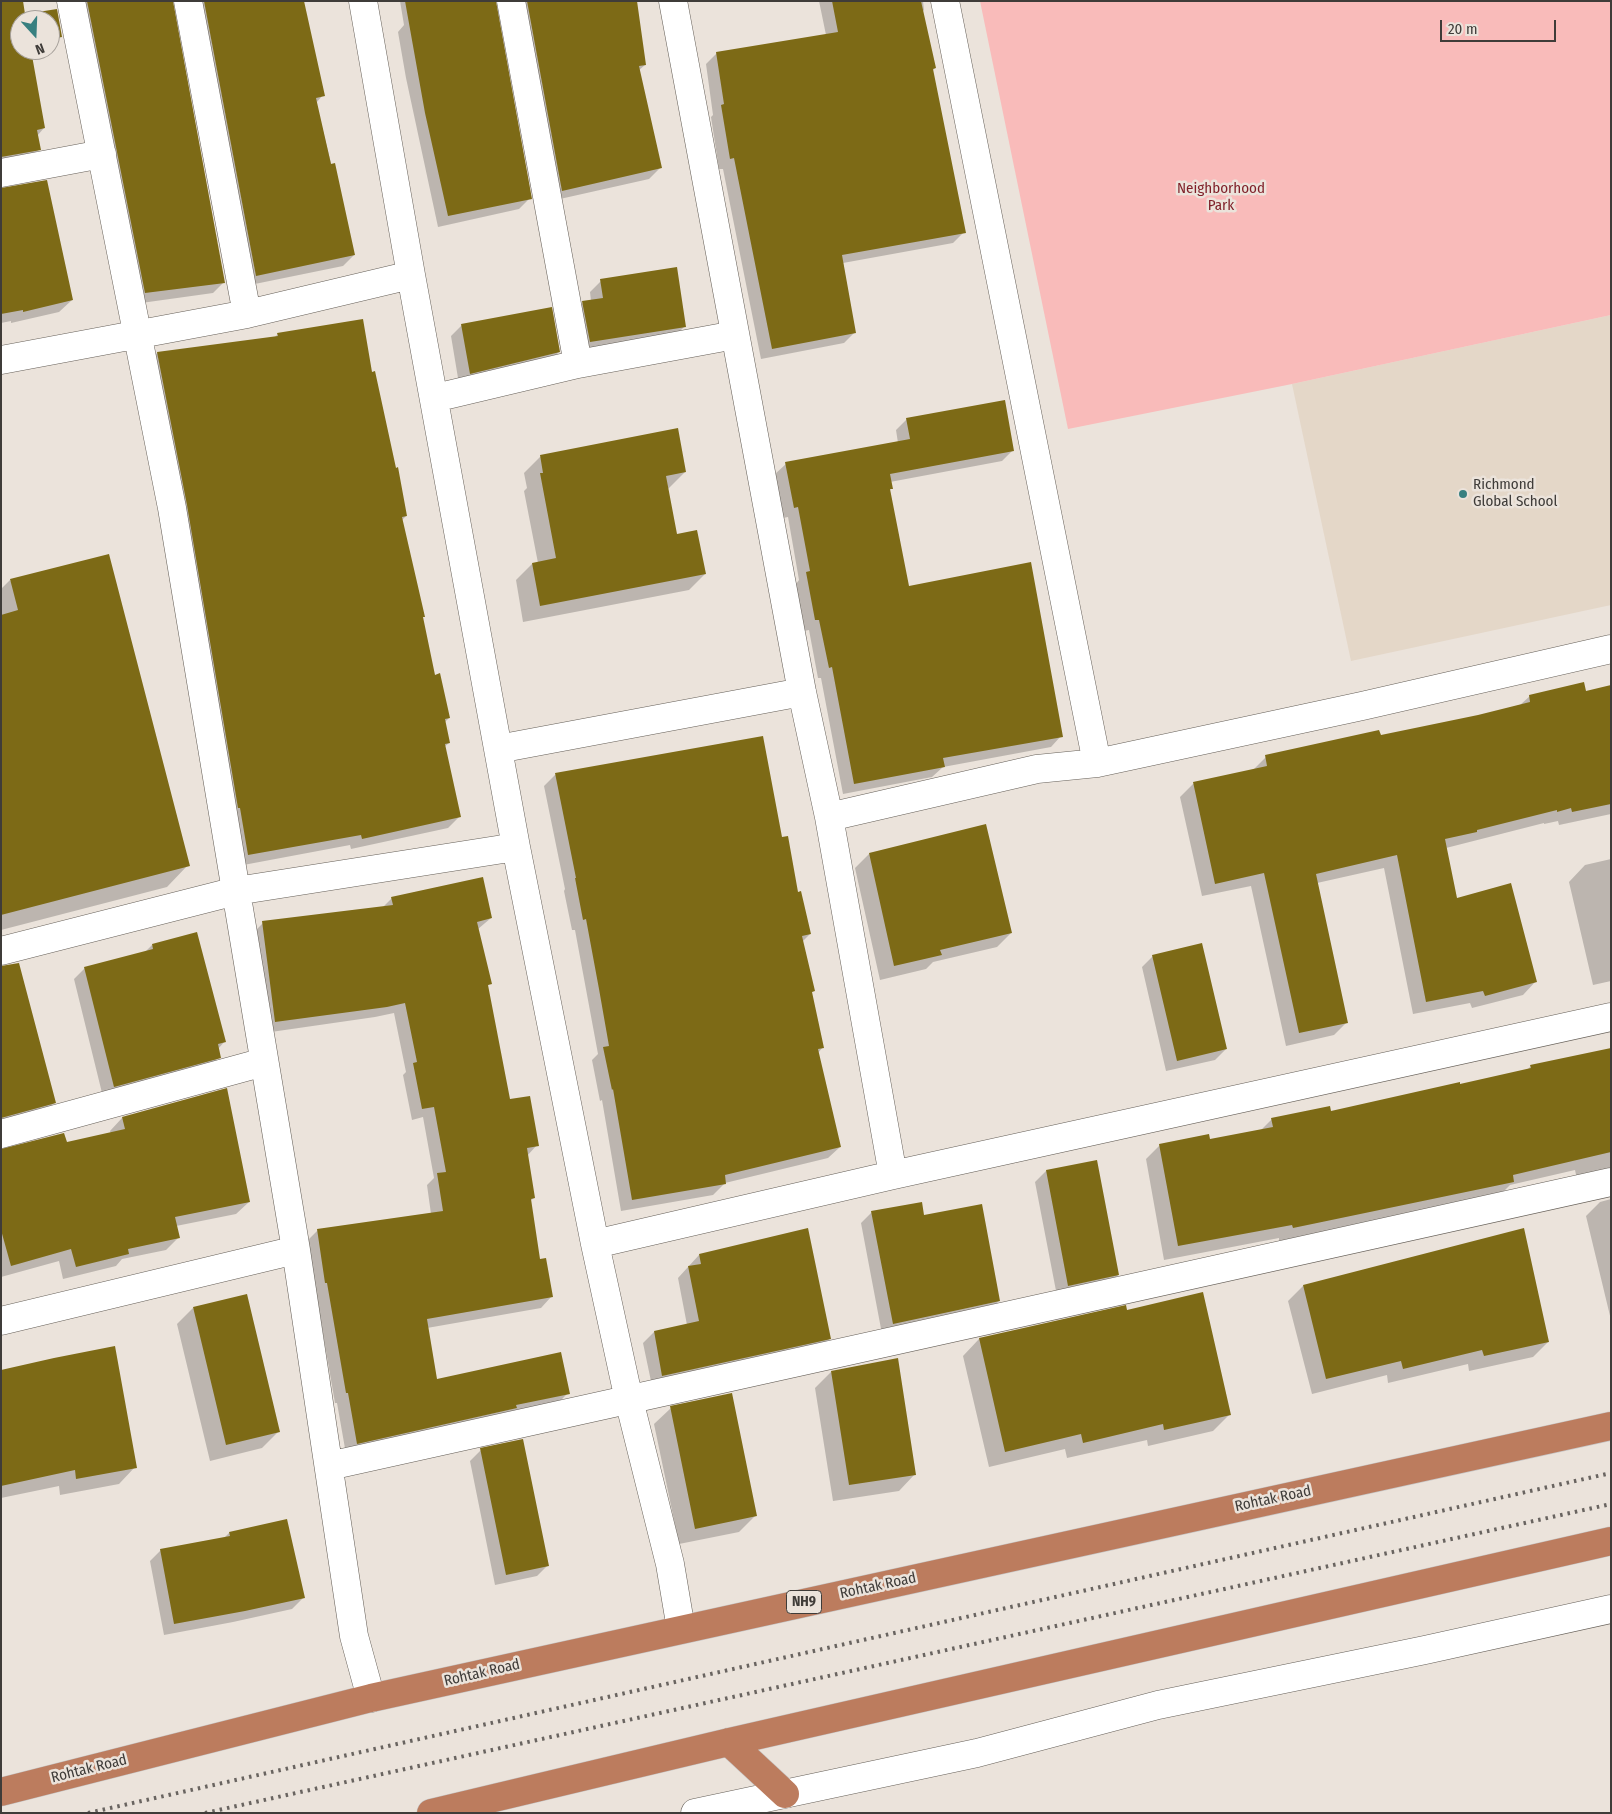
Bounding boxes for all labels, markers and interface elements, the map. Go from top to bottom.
north arrow [10,10,60,60]
scale bar [1442,10,1558,42]
text: 20 m [1448,20,1478,38]
text: N [33,39,47,58]
park label: Neighborhood Park [1177,180,1265,215]
place label: Richmond Global School [1473,476,1557,511]
marker: Richmond Global School [1457,488,1469,500]
street label: Rohtak Road [1233,1482,1313,1516]
street label: Rohtak Road [838,1569,918,1603]
road number: NH9 [786,1590,822,1614]
street label: Rohtak Road [442,1656,522,1690]
street label: Rohtak Road [49,1751,129,1787]

